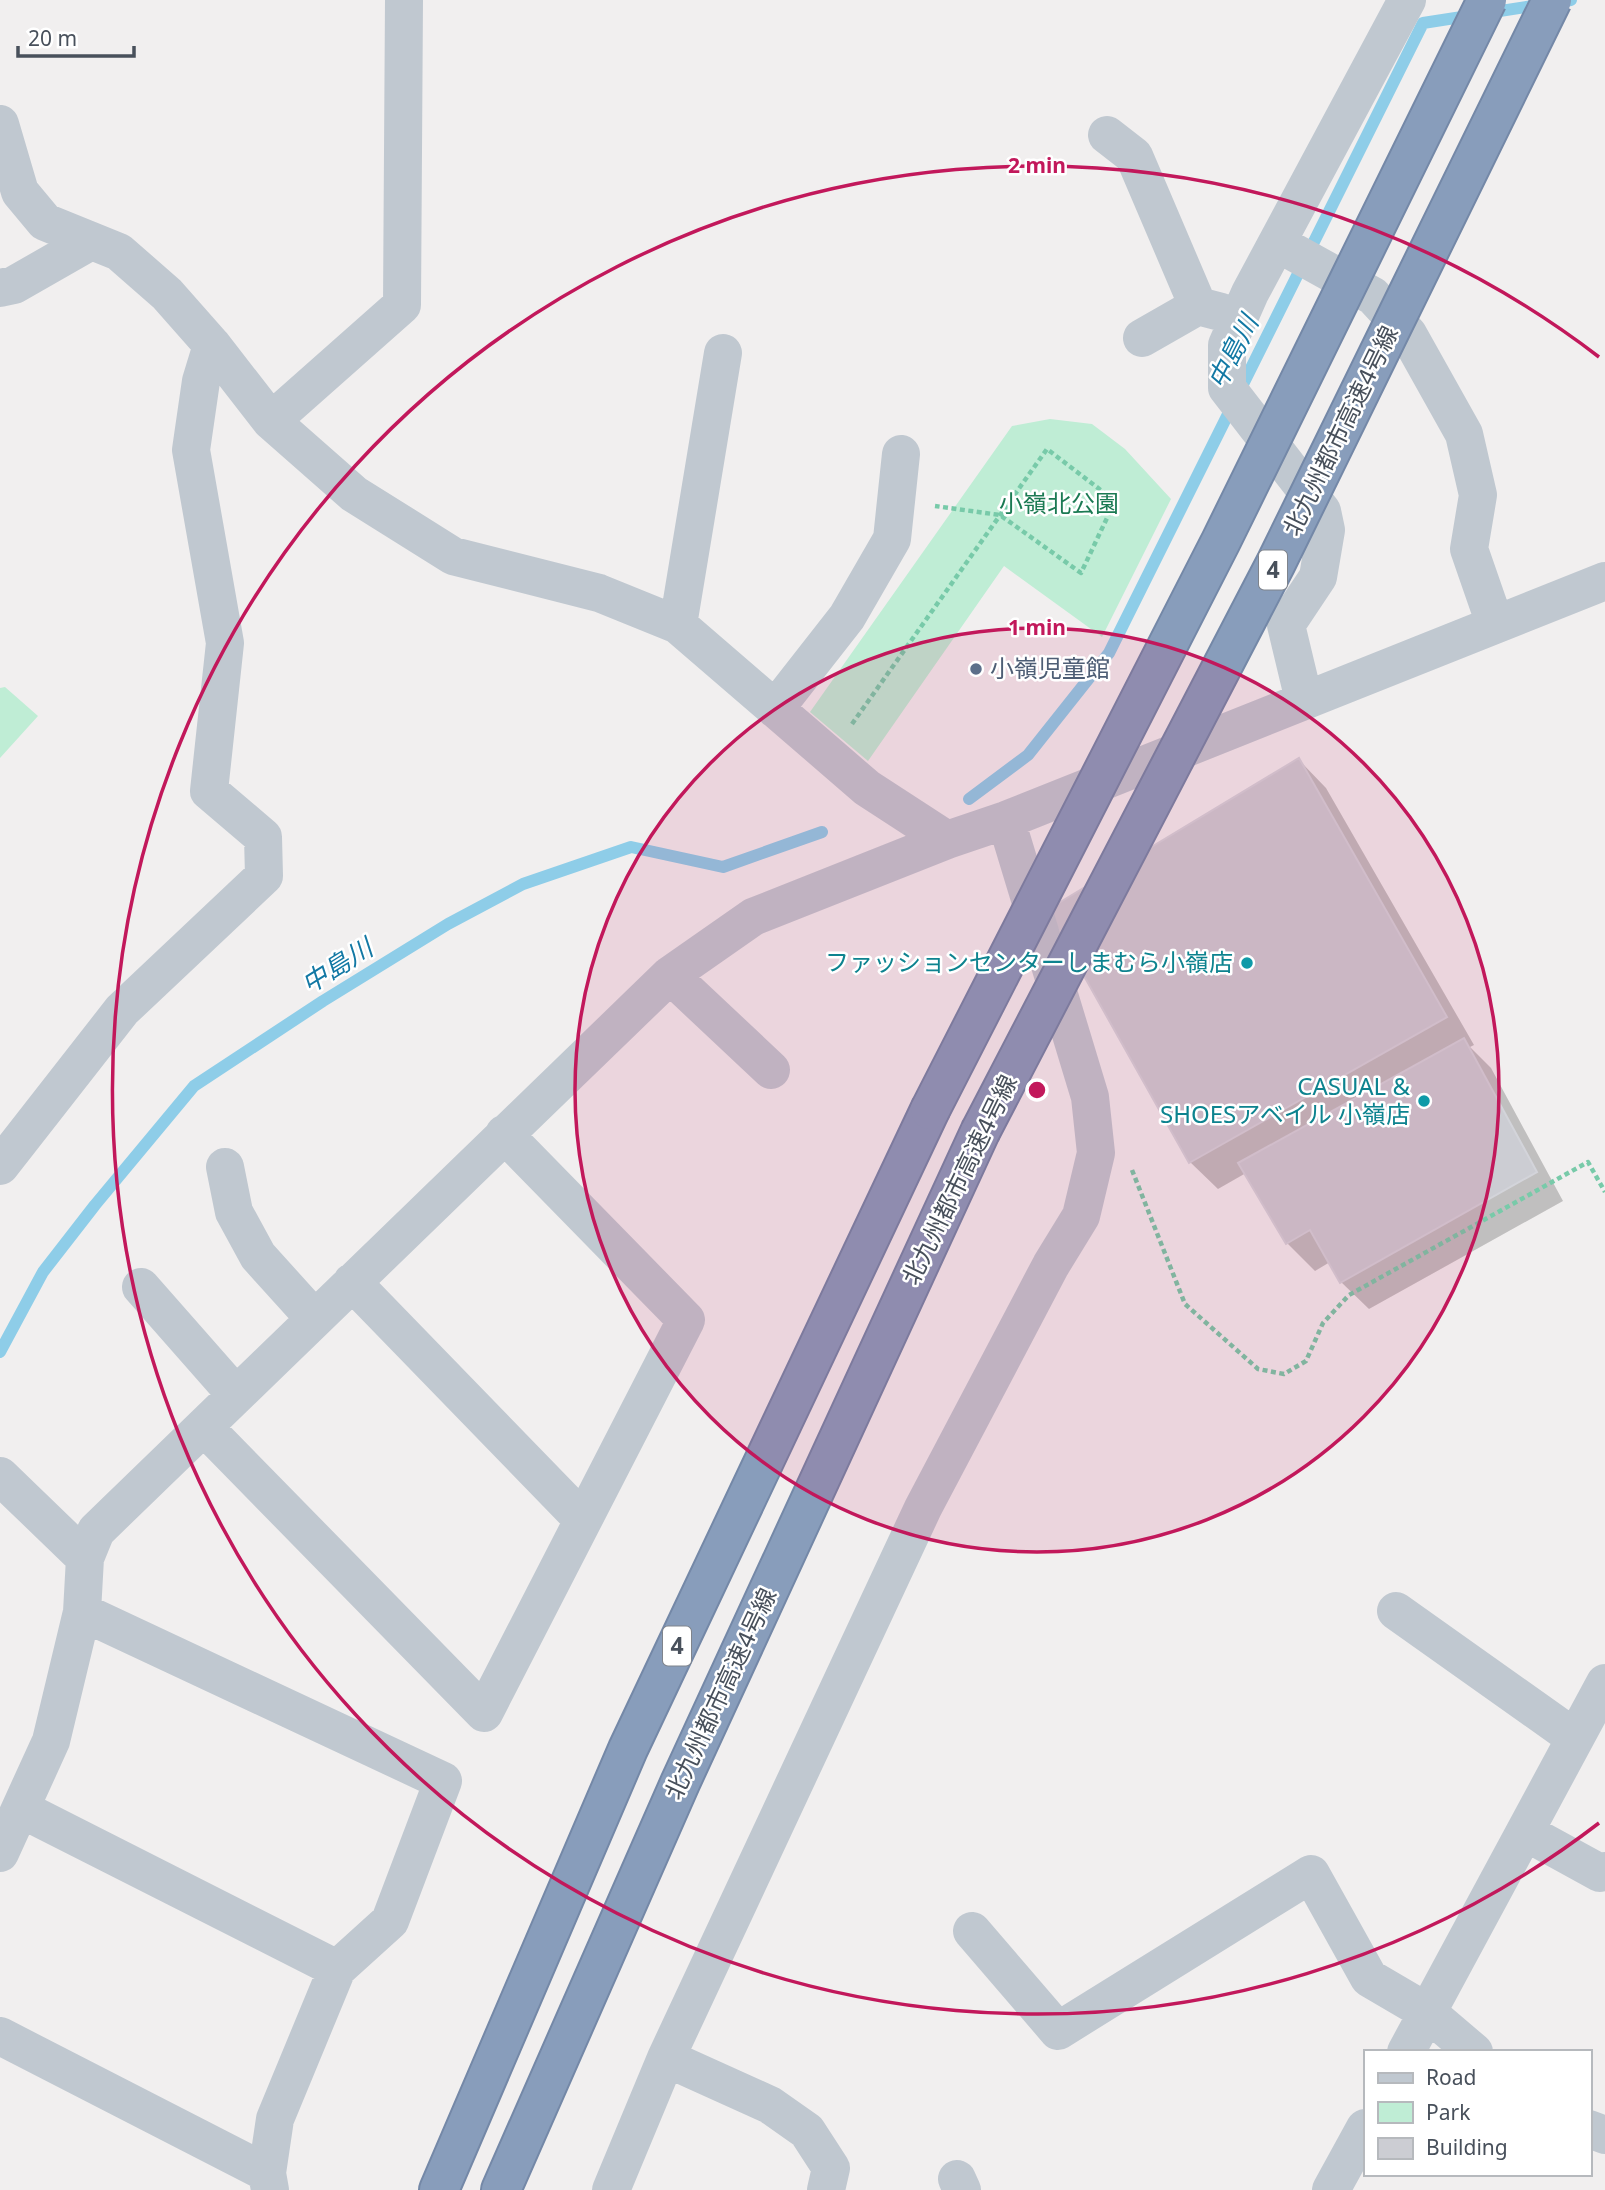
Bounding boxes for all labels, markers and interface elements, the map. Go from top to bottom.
scale bar [18,14,133,58]
text: 20 m [28,24,77,52]
text: 2 min [1008,151,1066,179]
water label: 中島川 [1198,306,1267,394]
street label: 北九州都市高速4号線 [1274,320,1405,541]
park label: 小嶺北公園 [999,486,1119,519]
road number: 4 [1259,550,1287,590]
text: 1 min [1008,613,1066,641]
place label: 小嶺児童館 [990,651,1110,684]
marker: 小嶺児童館 [968,661,984,677]
water label: 中島川 [294,928,382,1001]
place label: ファッションセンターしまむら小嶺店 [825,945,1233,978]
marker: ファッションセンターしまむら小嶺店 [1239,955,1255,971]
street label: 北九州都市高速4号線 [893,1069,1024,1290]
place label: CASUAL & SHOESアベイル 小嶺店 [1160,1069,1410,1130]
centre of rings [1025,1078,1049,1102]
marker: CASUAL & SHOESアベイル 小嶺店 [1416,1093,1432,1109]
street label: 北九州都市高速4号線 [656,1582,783,1804]
road number: 4 [663,1626,691,1666]
legend [1364,2050,1591,2176]
text: Road [1426,2063,1476,2091]
text: Park [1426,2098,1471,2126]
text: Building [1426,2133,1508,2161]

